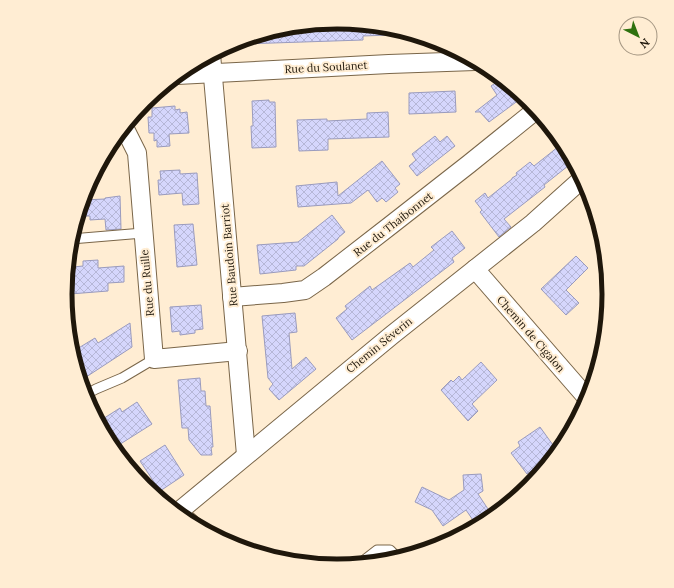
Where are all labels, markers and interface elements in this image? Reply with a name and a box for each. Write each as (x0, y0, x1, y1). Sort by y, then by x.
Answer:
north arrow (618, 16, 658, 56)
text: N (636, 35, 653, 52)
street label: Rue du Soulanet (284, 58, 369, 76)
street label: Rue du Thaibonnet (350, 188, 436, 259)
street label: Rue Baudoin Barriot (217, 202, 240, 307)
street label: Rue du Ruille (137, 249, 157, 317)
street label: Chemin de Cigalon (494, 293, 568, 375)
street label: Chemin Séverin (343, 314, 415, 376)

